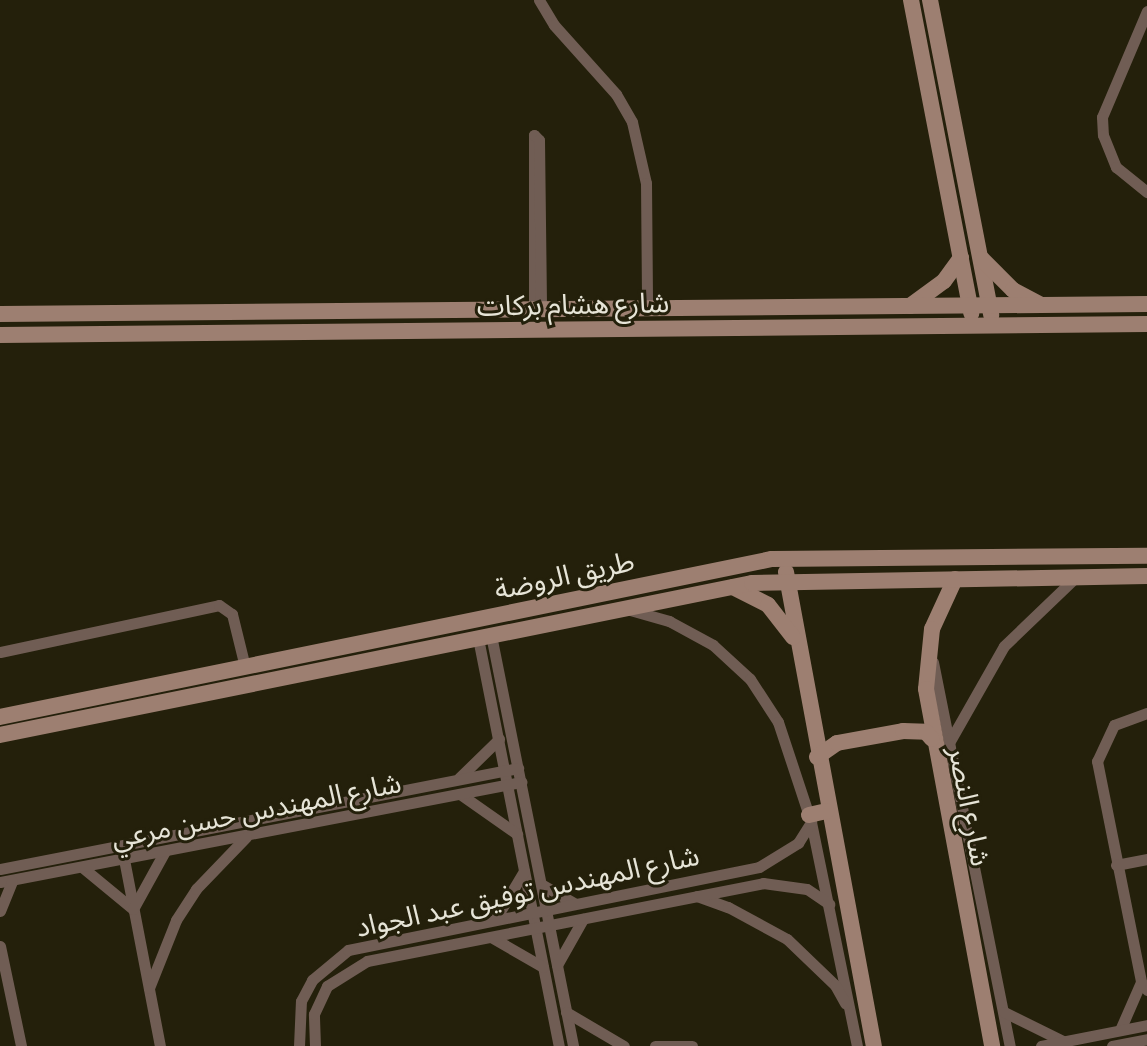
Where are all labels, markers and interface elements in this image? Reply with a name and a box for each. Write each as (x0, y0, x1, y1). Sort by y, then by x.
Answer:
street label: شارع هشام بركات (477, 285, 669, 321)
street label: طريق الروضة (491, 543, 637, 605)
street label: شارع النصر (943, 743, 999, 869)
street label: شارع المهندس حسن مرعي (108, 764, 404, 854)
street label: شارع المهندس توفيق عبد الجواد (352, 837, 702, 943)

